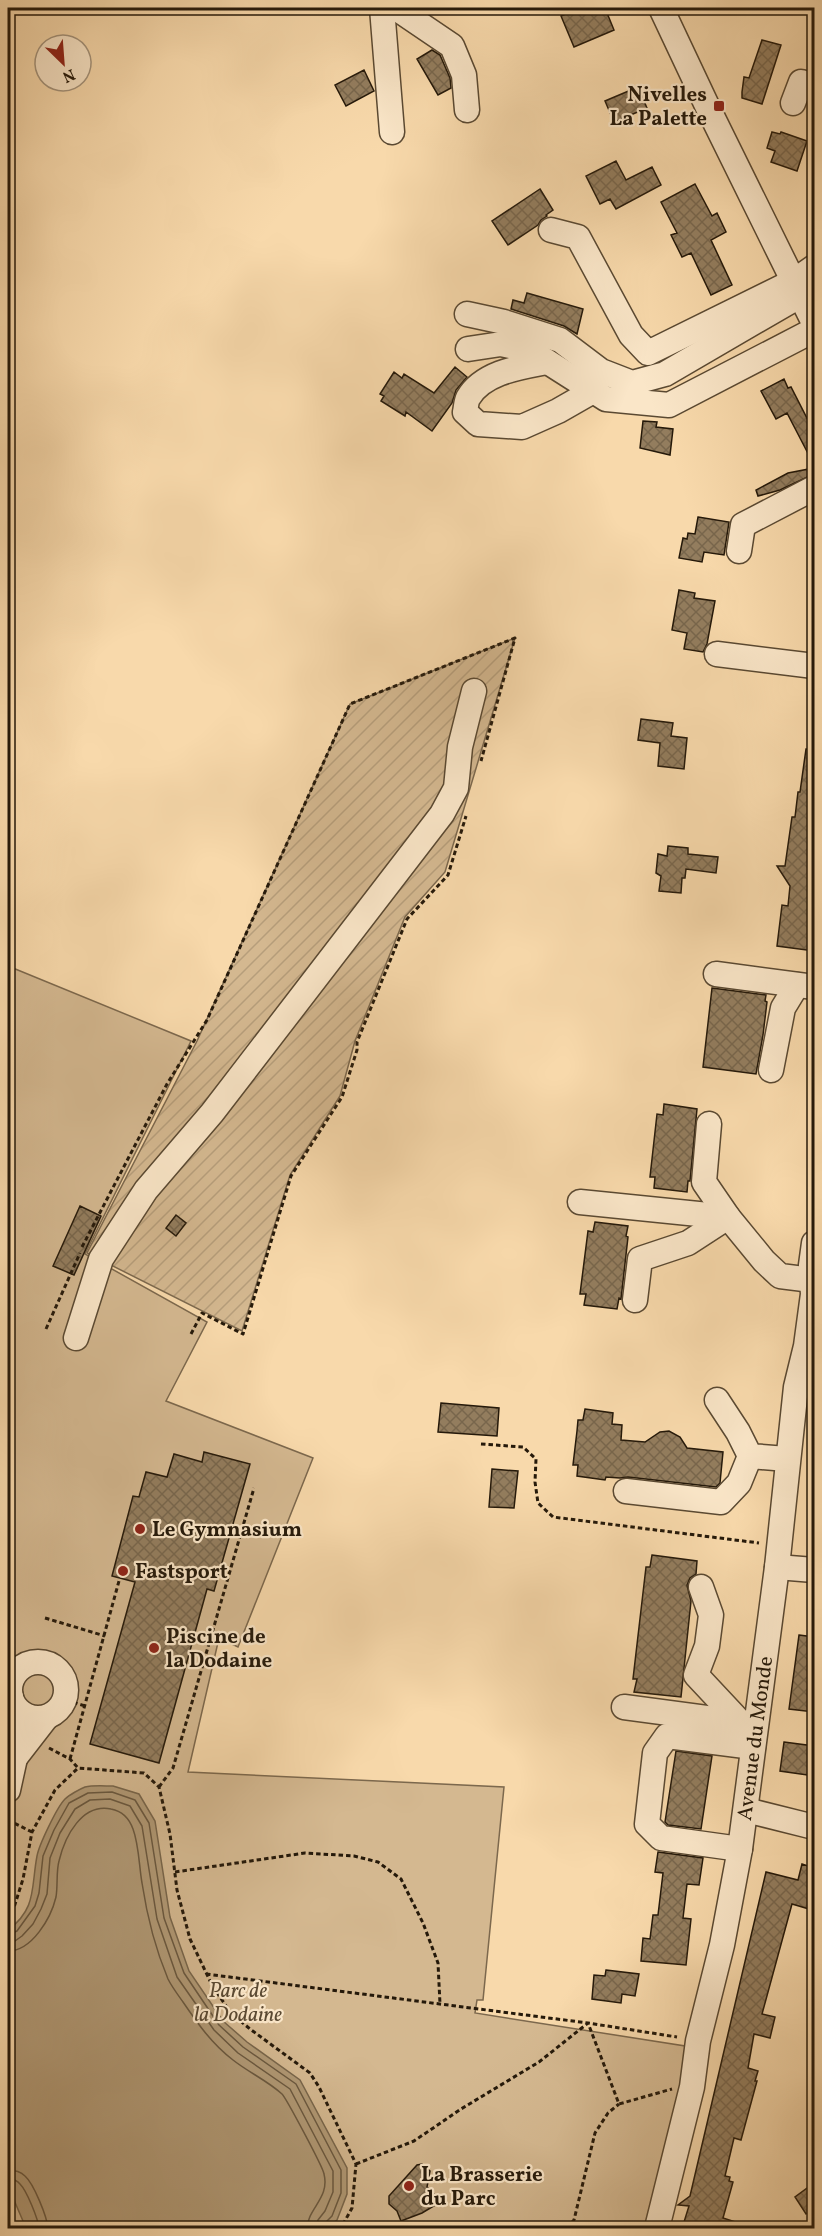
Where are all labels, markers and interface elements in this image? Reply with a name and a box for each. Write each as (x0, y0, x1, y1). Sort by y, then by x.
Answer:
north arrow (33, 33, 93, 93)
text: N (58, 62, 78, 87)
place label: Nivelles La Palette (610, 81, 707, 134)
marker: Nivelles La Palette (712, 99, 726, 113)
place label: Le Gymnasium (152, 1516, 302, 1545)
marker: Le Gymnasium (133, 1522, 147, 1536)
place label: Fastsport (135, 1558, 228, 1587)
marker: Fastsport (116, 1564, 130, 1578)
place label: Piscine de la Dodaine (166, 1623, 272, 1676)
marker: Piscine de la Dodaine (147, 1641, 161, 1655)
street label: Avenue du Monde (731, 1654, 781, 1822)
park label: Parc de la Dodaine (194, 1977, 282, 2030)
place label: La Brasserie du Parc (421, 2161, 543, 2214)
marker: La Brasserie du Parc (402, 2179, 416, 2193)

